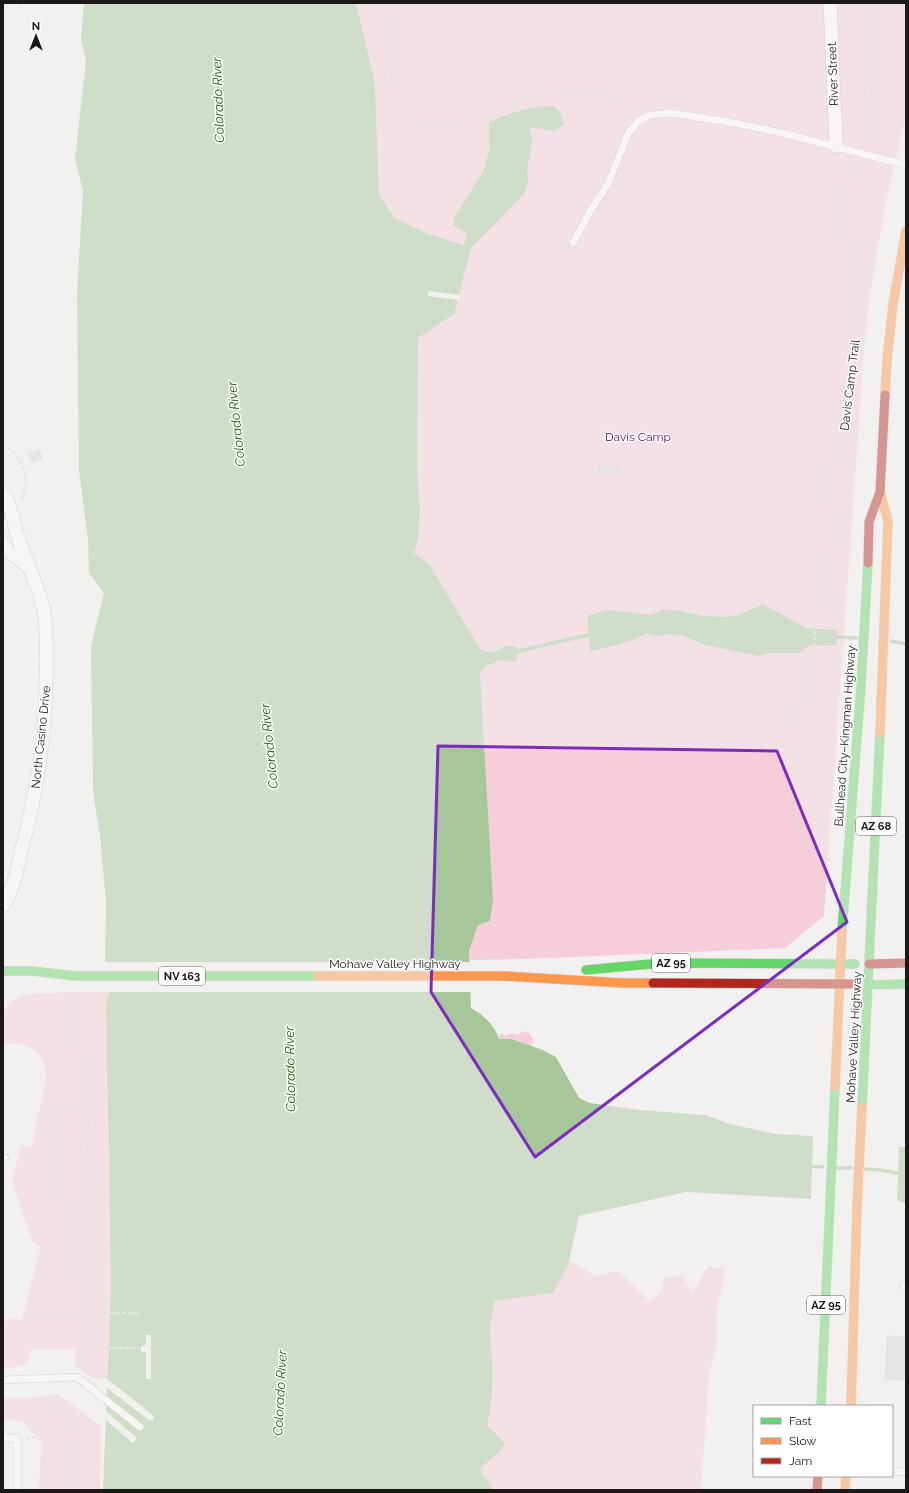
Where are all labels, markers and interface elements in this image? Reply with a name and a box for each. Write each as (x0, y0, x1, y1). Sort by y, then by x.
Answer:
north arrow (16, 16, 56, 56)
text: N (32, 20, 40, 33)
street label: River Street (825, 42, 841, 106)
water label: Colorado River (209, 56, 227, 143)
street label: Davis Camp Trail (837, 338, 863, 431)
water label: Colorado River (224, 380, 248, 467)
park label: Davis Camp (605, 430, 671, 444)
street label: Bullhead City–Kingman Highway (832, 645, 858, 827)
street label: North Casino Drive (29, 685, 53, 789)
water label: Colorado River (257, 702, 281, 789)
road number: AZ 68 (856, 817, 896, 835)
road number: AZ 95 (652, 954, 690, 972)
street label: Mohave Valley Highway (329, 957, 461, 971)
road number: NV 163 (159, 967, 205, 985)
street label: Mohave Valley Highway (844, 970, 864, 1103)
water label: Colorado River (282, 1025, 298, 1112)
road number: AZ 95 (807, 1296, 845, 1314)
water label: Colorado River (270, 1349, 290, 1436)
legend (753, 1405, 893, 1477)
text: Fast (789, 1414, 812, 1428)
text: Slow (789, 1434, 816, 1448)
text: Jam (789, 1454, 812, 1468)

